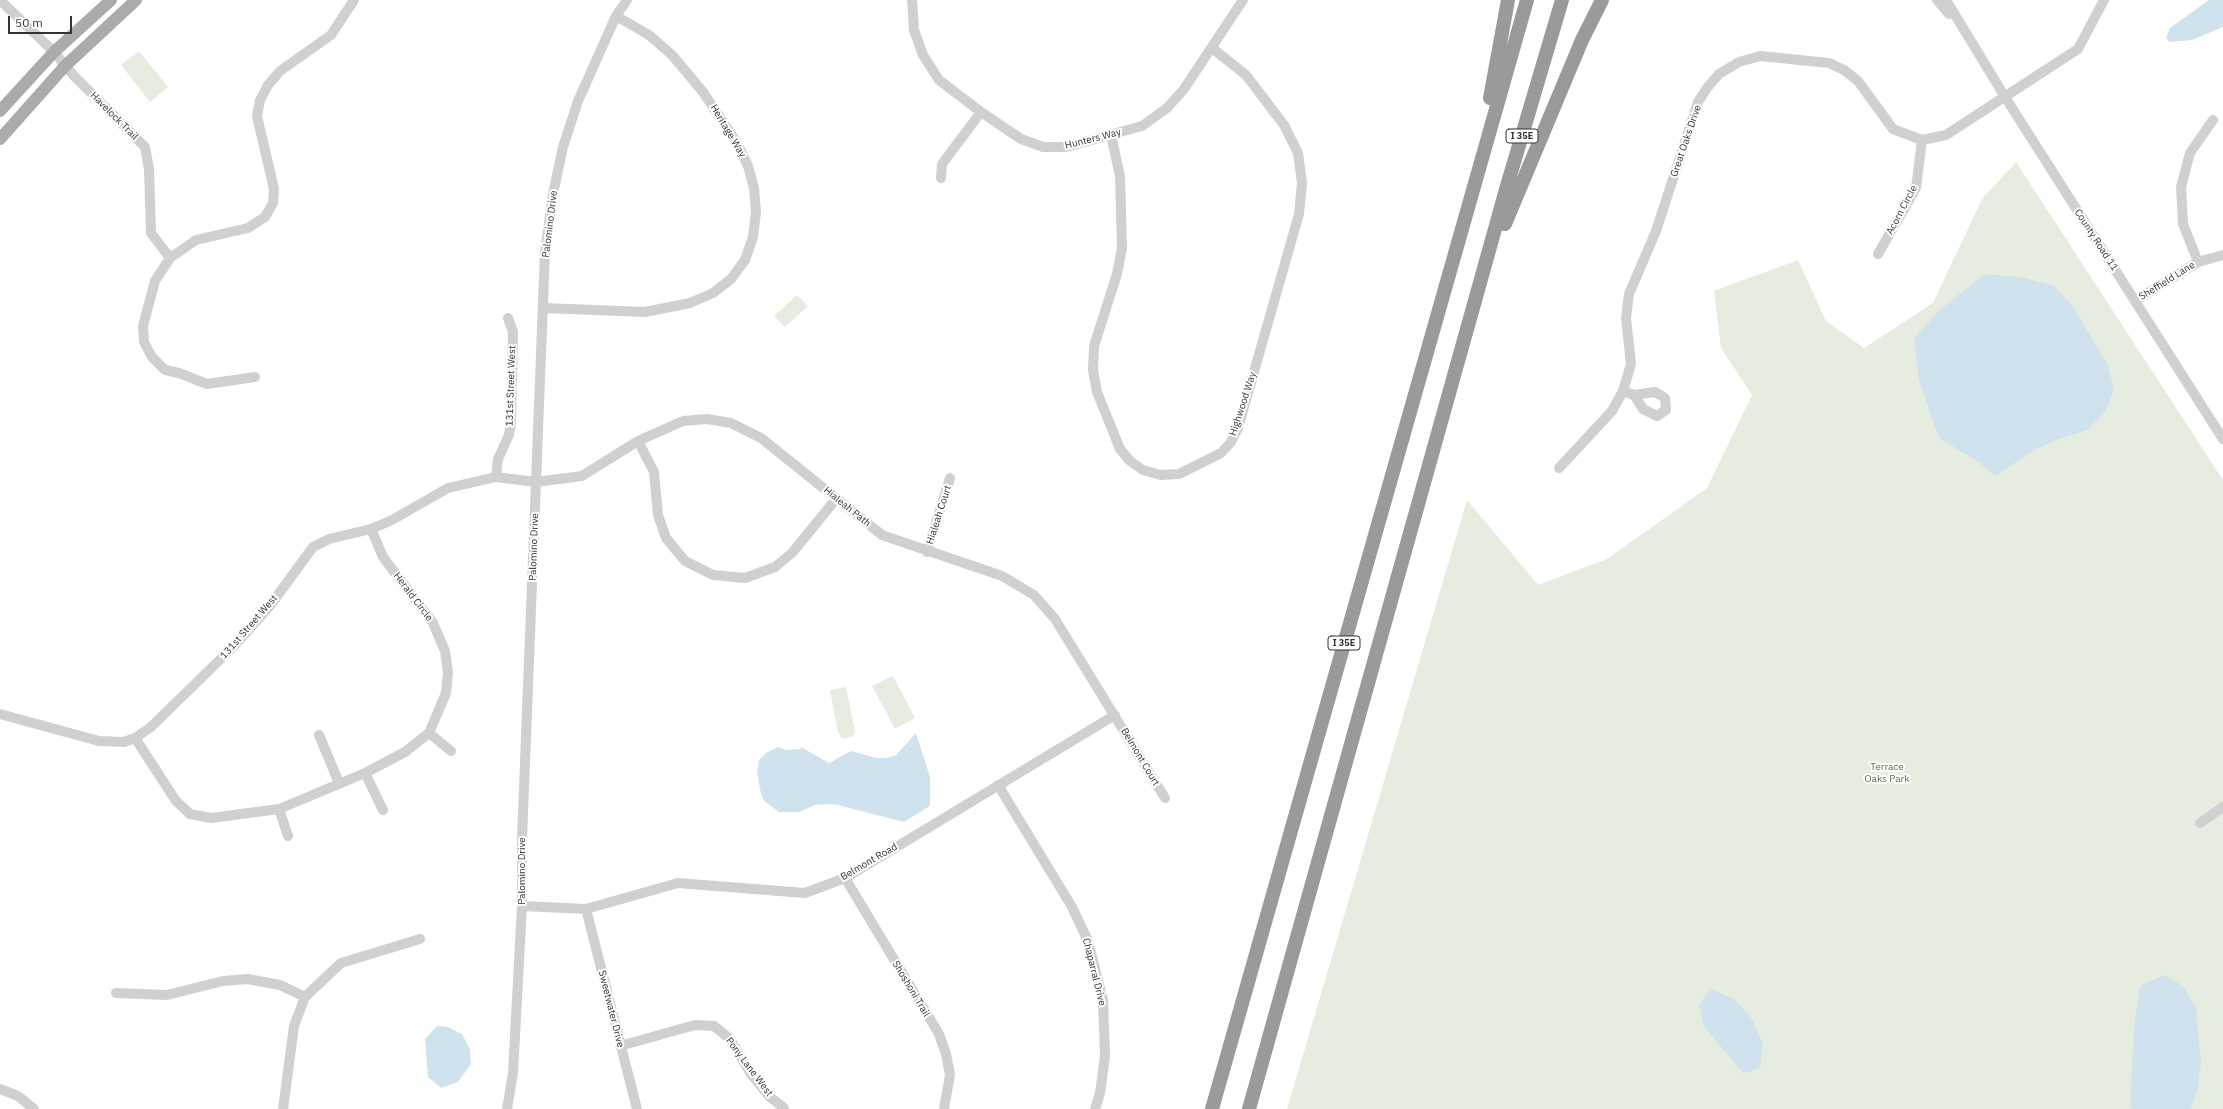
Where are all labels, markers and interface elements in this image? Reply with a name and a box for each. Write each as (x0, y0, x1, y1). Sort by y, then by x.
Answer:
scale bar (10, 8, 74, 34)
text: 50 m (15, 15, 43, 30)
street label: Havelock Trail (87, 89, 141, 143)
street label: Heritage Way (707, 102, 749, 160)
street label: Great Oaks Drive (1668, 103, 1704, 179)
street label: Hunters Way (1064, 126, 1122, 152)
road number: I 35E (1506, 129, 1538, 143)
street label: Acorn Circle (1884, 183, 1920, 237)
street label: Palomino Drive (540, 190, 560, 258)
street label: County Road 11 (2072, 207, 2120, 273)
street label: Sheffield Lane (2137, 259, 2197, 303)
street label: 131st Street West (504, 345, 518, 427)
street label: Highwood Way (1227, 370, 1259, 438)
street label: Hialeah Path (821, 484, 873, 530)
street label: Hialeah Court (924, 484, 954, 546)
street label: Palomino Drive (527, 513, 541, 581)
street label: Herald Circle (391, 570, 435, 624)
street label: 131st Street West (218, 592, 280, 662)
road number: I 35E (1328, 636, 1360, 650)
street label: Belmont Court (1118, 726, 1162, 788)
park label: Terrace Oaks Park (1864, 761, 1910, 784)
street label: Palomino Drive (516, 837, 528, 905)
street label: Belmont Road (838, 841, 900, 883)
street label: Chaparral Drive (1080, 937, 1108, 1007)
street label: Shoshoni Trail (890, 959, 932, 1019)
street label: Sweetwater Drive (596, 969, 626, 1049)
street label: Pony Lane West (723, 1035, 775, 1099)

